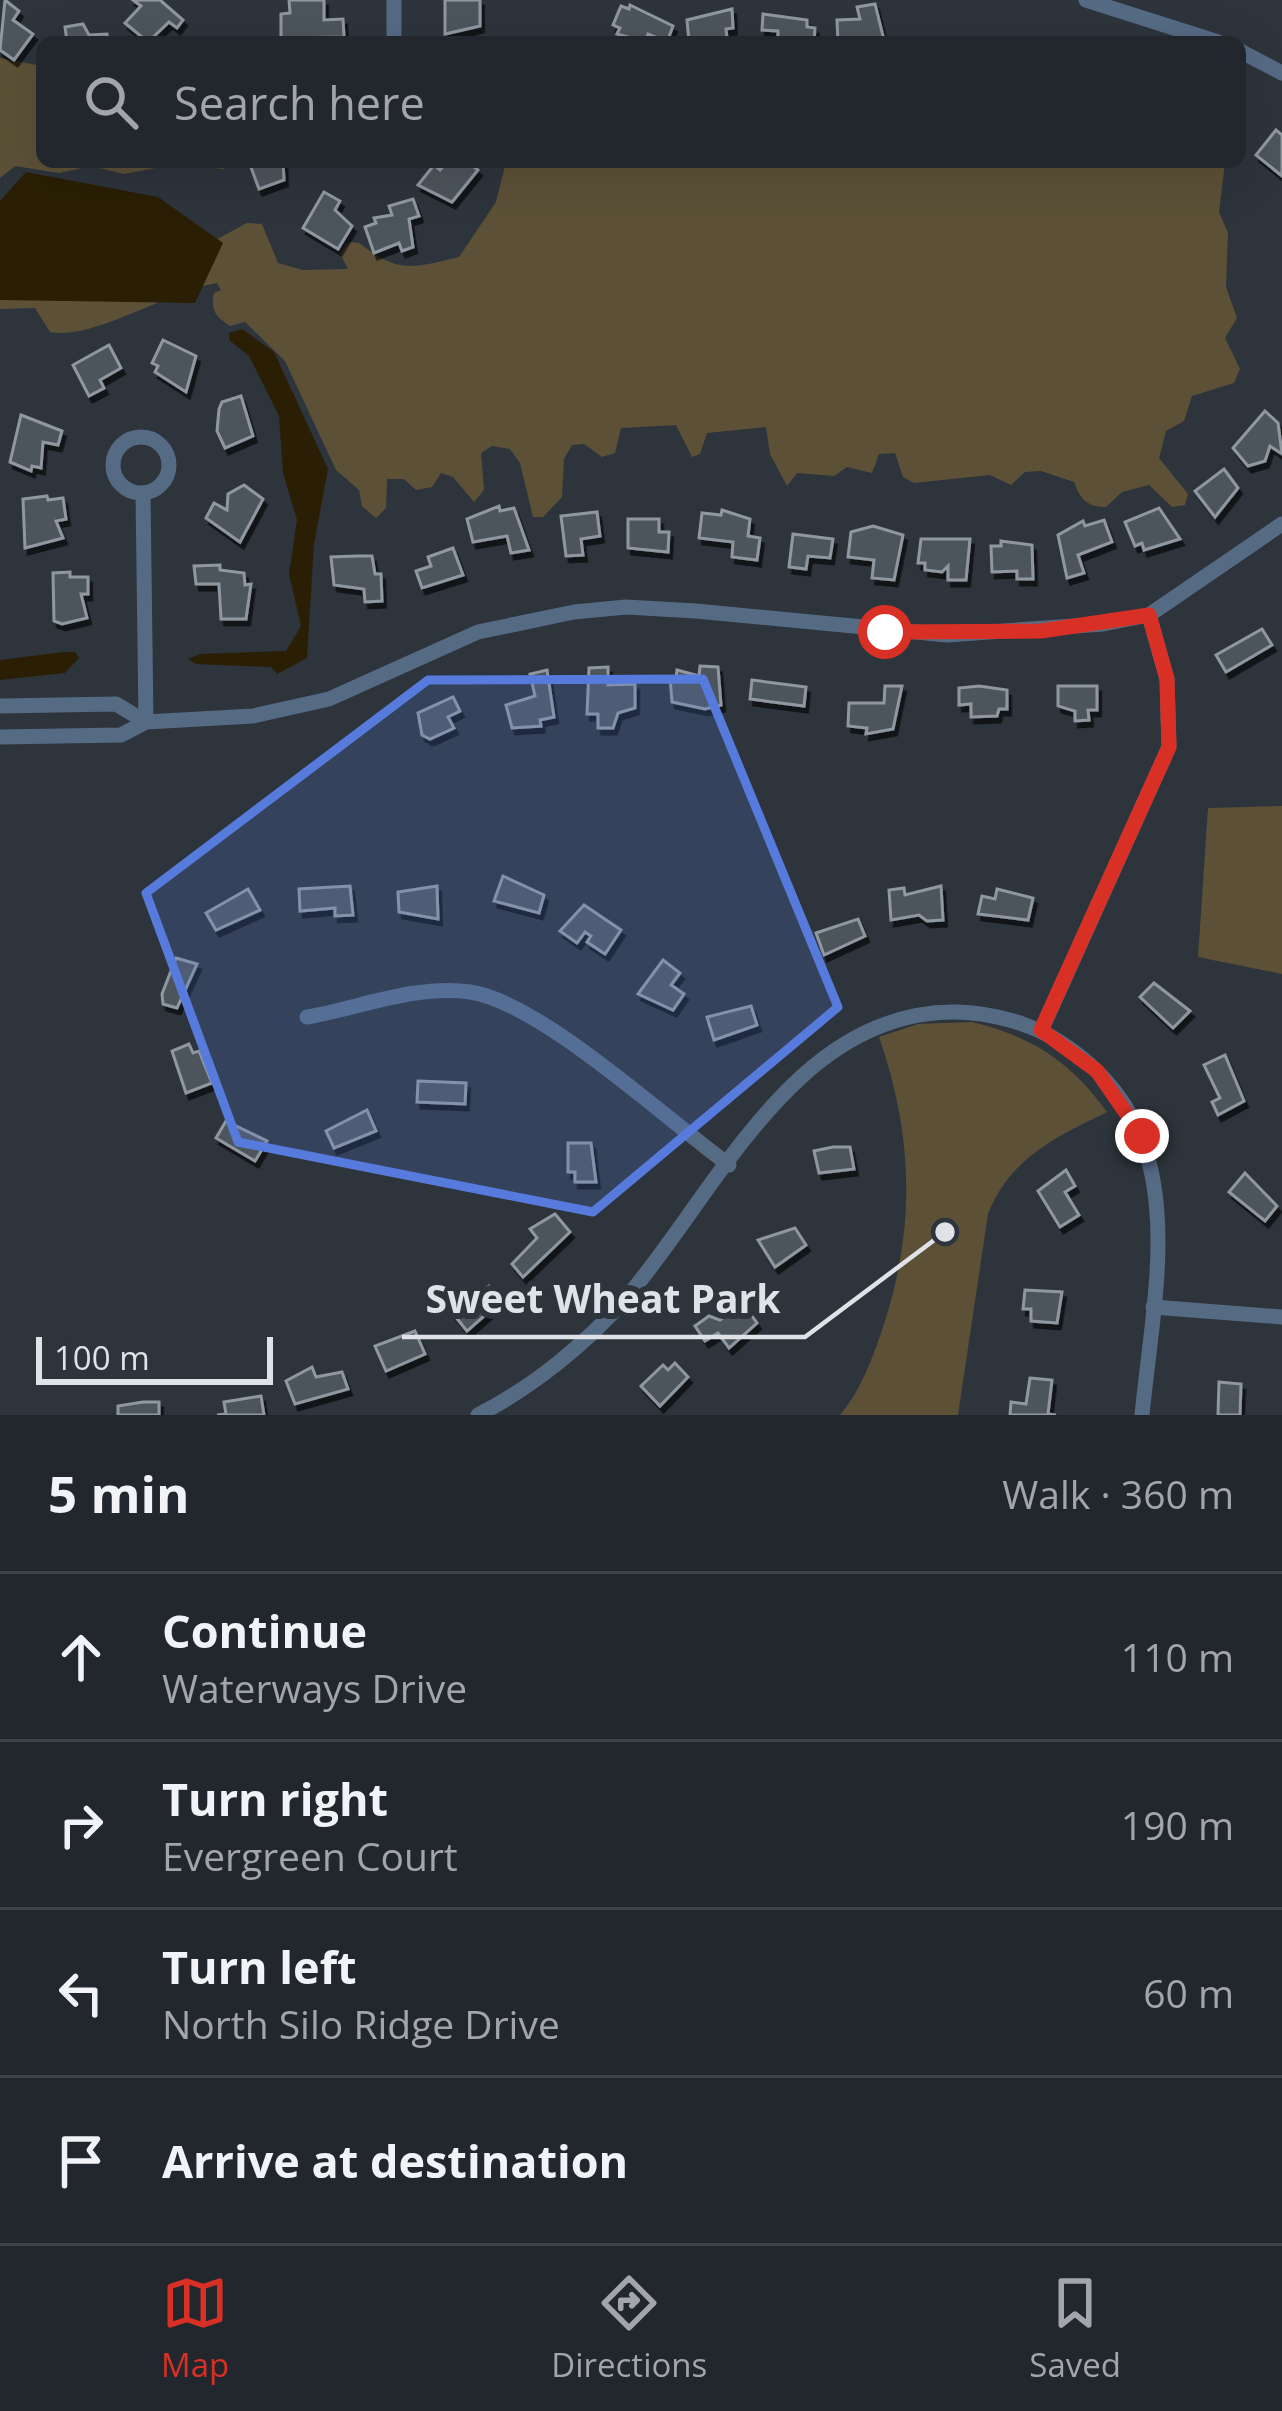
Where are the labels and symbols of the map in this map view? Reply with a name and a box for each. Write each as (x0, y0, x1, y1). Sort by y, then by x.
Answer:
route start (858, 605, 912, 659)
route end (1115, 1109, 1169, 1163)
callout: Sweet Wheat Park (402, 1262, 805, 1337)
text: Sweet Wheat Park (426, 1271, 781, 1324)
scale bar (36, 1331, 273, 1384)

